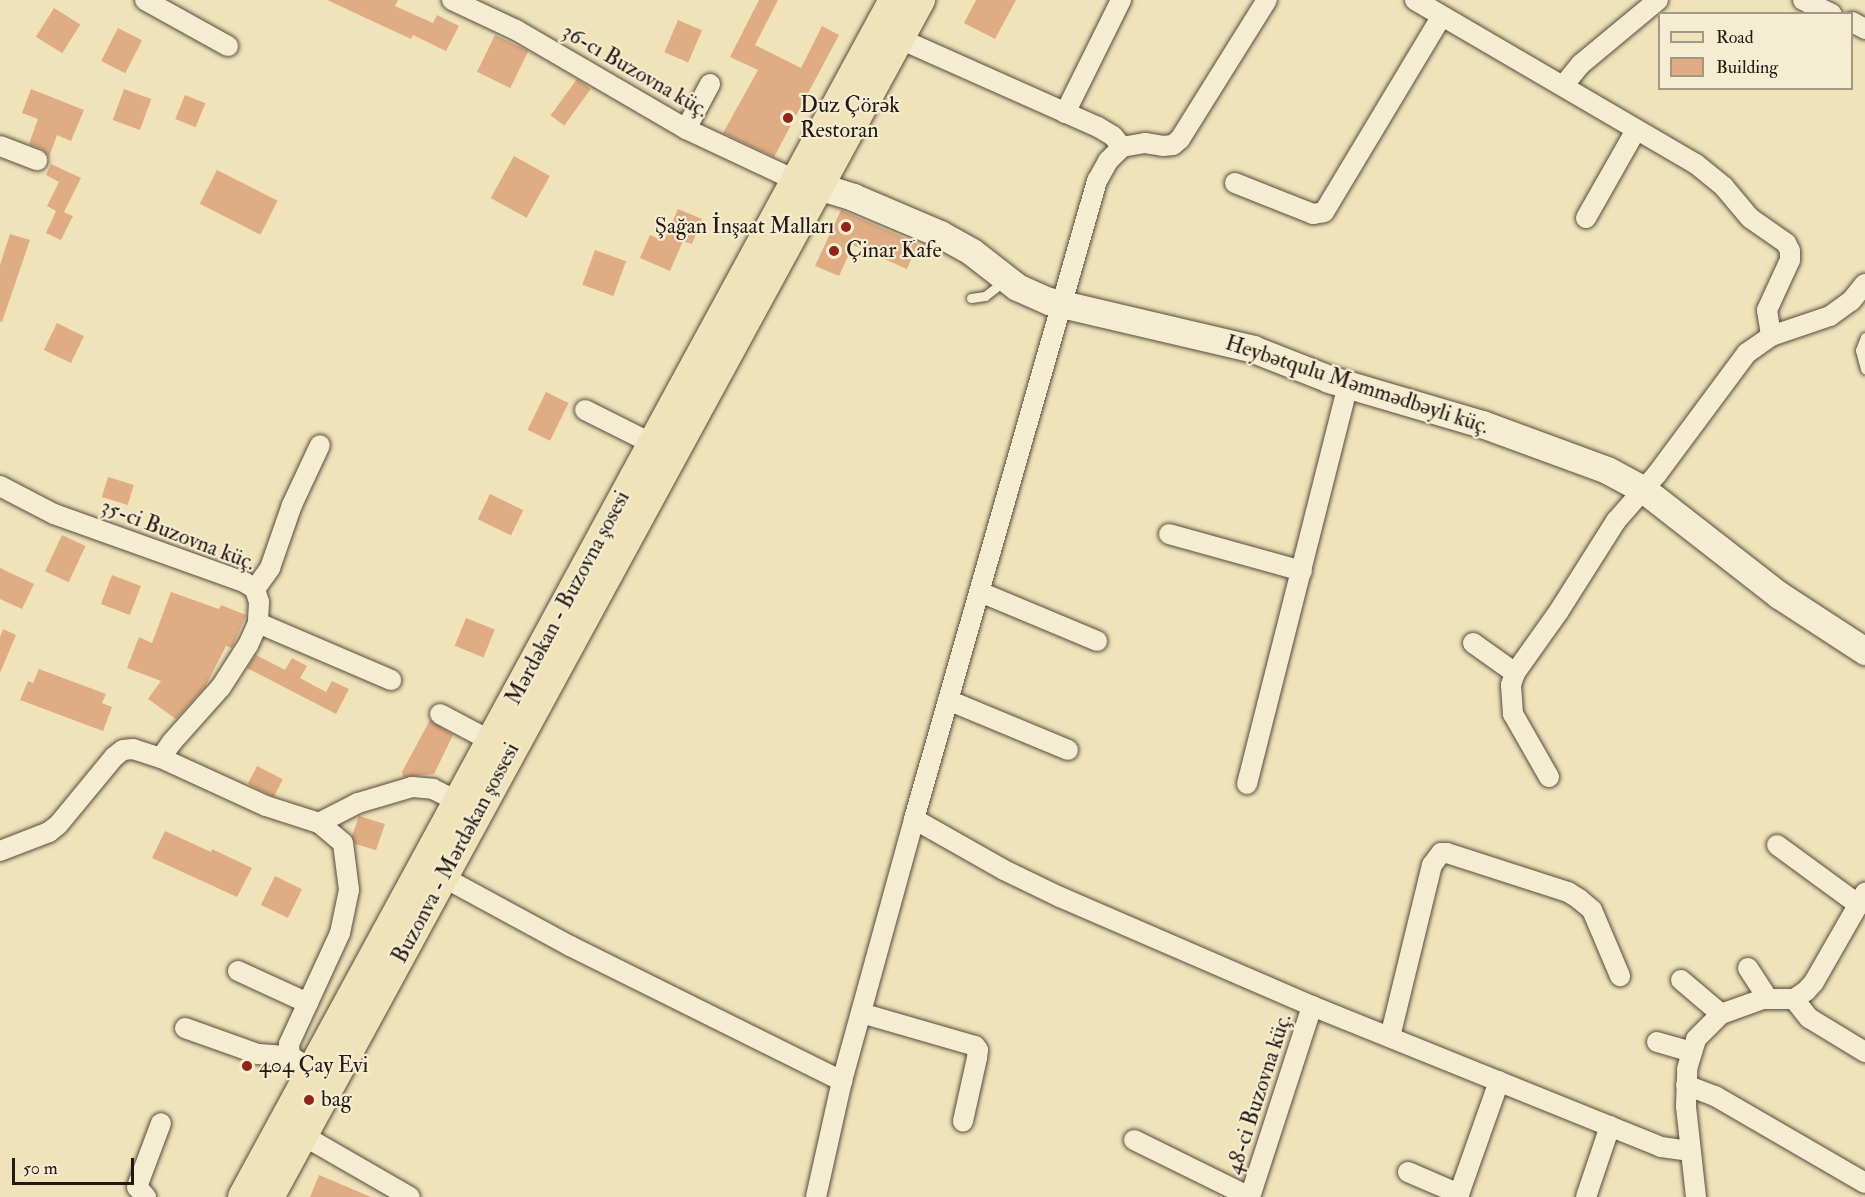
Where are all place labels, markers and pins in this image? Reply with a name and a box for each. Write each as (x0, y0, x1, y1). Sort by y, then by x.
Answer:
place label: Duz Çörək Restoran (800, 92, 900, 144)
marker: Duz Çörək Restoran (781, 111, 795, 125)
place label: Şağan İnşaat Malları (655, 214, 834, 240)
marker: Şağan İnşaat Malları (839, 220, 853, 234)
place label: Çinar Kafe (846, 238, 942, 264)
marker: Çinar Kafe (827, 244, 841, 258)
place label: 404 Çay Evi (259, 1053, 368, 1079)
marker: 404 Çay Evi (240, 1059, 254, 1073)
place label: bag (321, 1087, 352, 1113)
marker: bag (302, 1093, 316, 1107)

